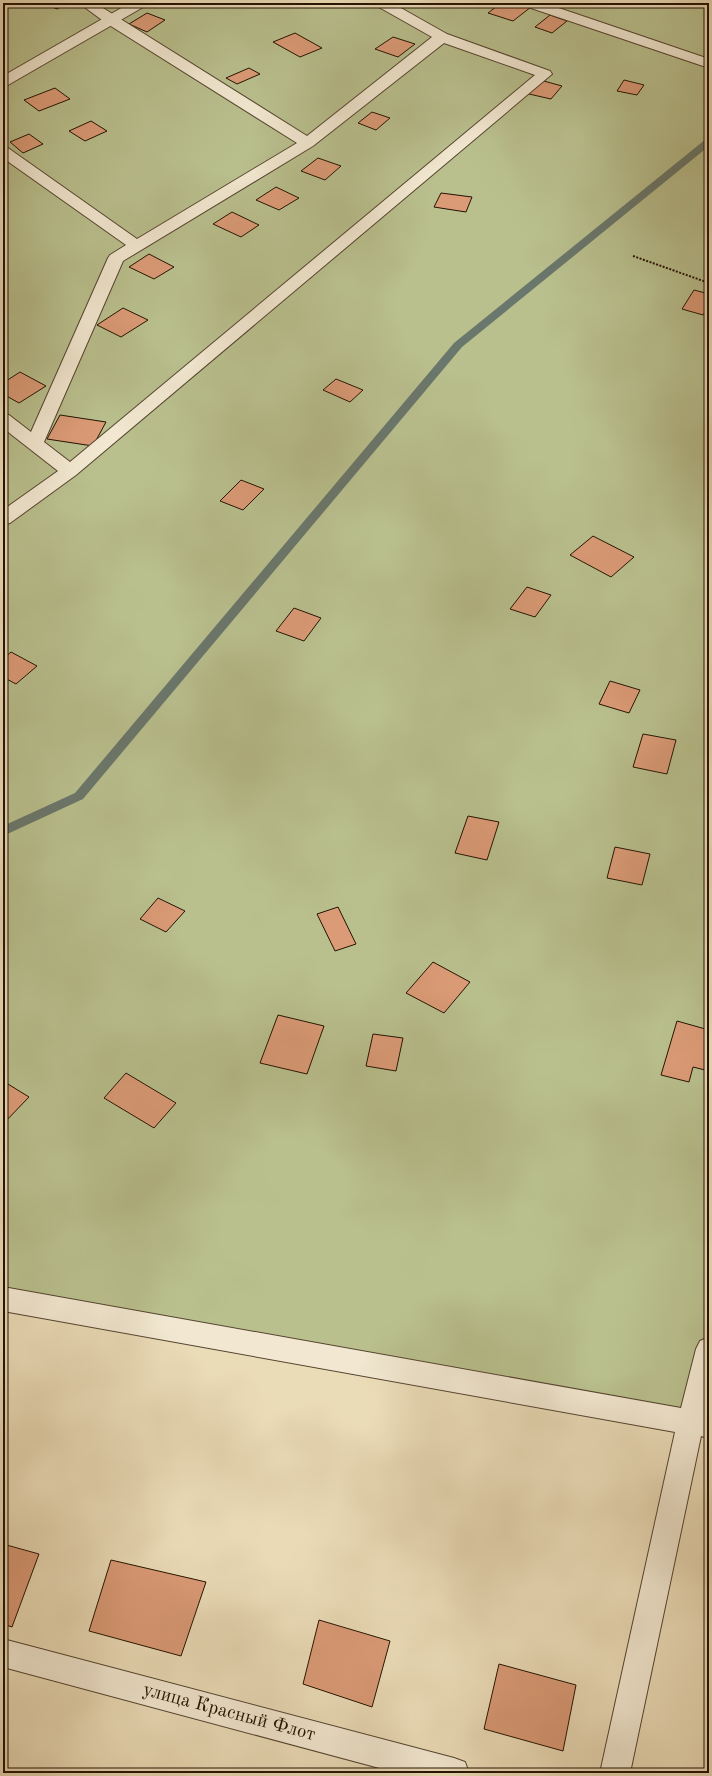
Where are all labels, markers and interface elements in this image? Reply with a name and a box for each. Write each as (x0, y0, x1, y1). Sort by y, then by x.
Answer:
street label: улица Красный Флот (141, 1681, 317, 1745)

